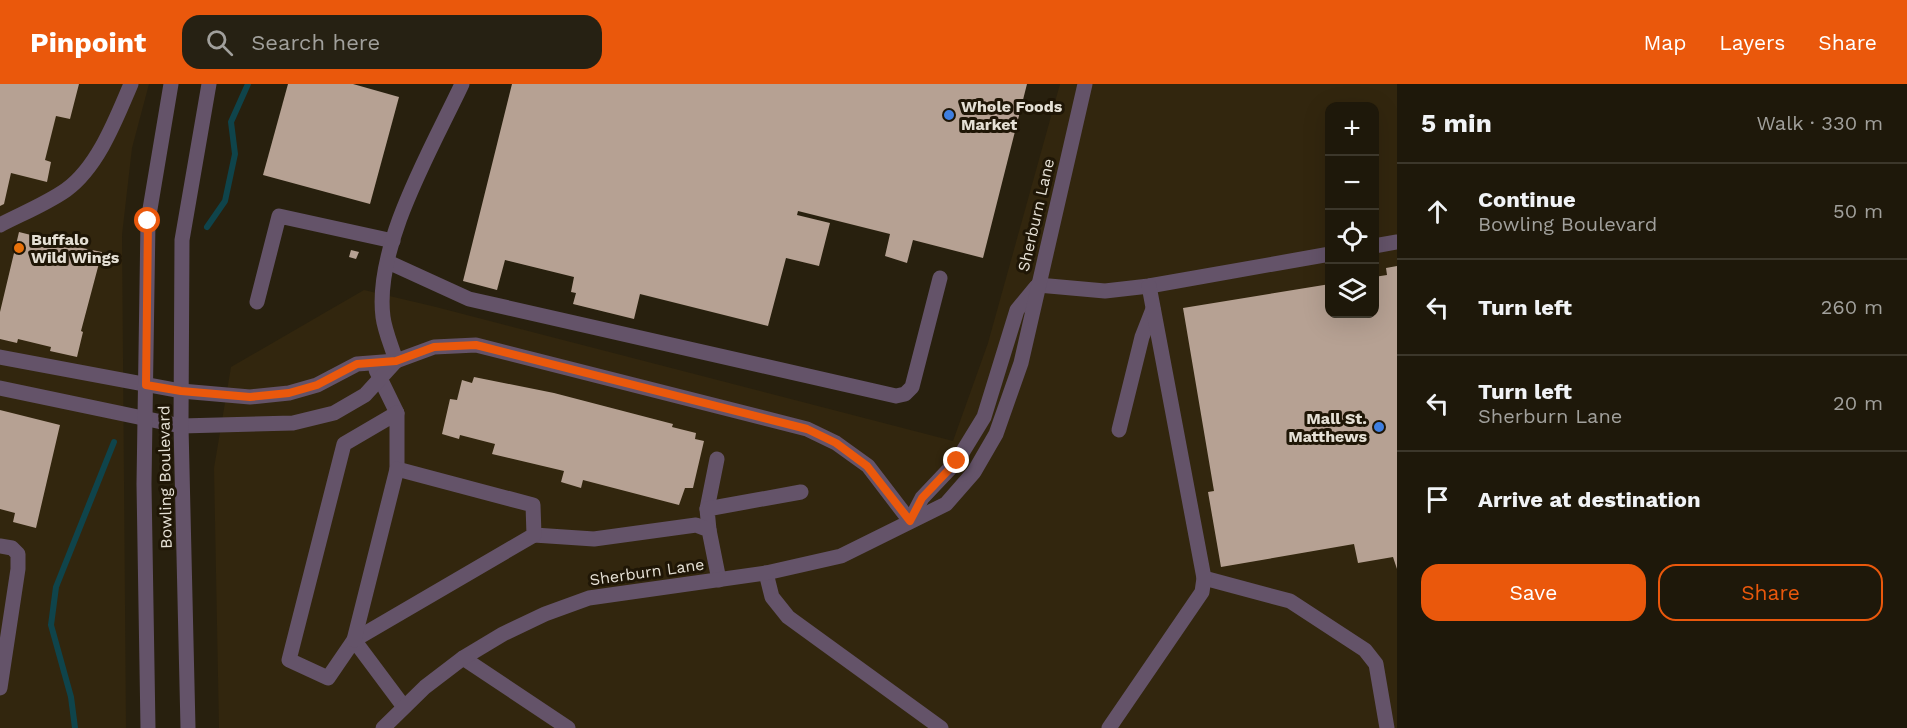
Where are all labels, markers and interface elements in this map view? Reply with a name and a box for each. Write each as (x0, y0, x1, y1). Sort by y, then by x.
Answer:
search box (182, 15, 602, 69)
text: Pinpoint (30, 26, 146, 59)
icon: search (203, 26, 236, 59)
text: Search here (251, 30, 380, 55)
text: Map (1643, 30, 1686, 55)
text: Layers (1719, 30, 1785, 55)
text: Share (1818, 30, 1877, 55)
place label: Whole Foods Market (961, 97, 1063, 134)
map controls (1325, 102, 1379, 318)
button: + (1325, 102, 1379, 156)
marker: Whole Foods Market (942, 108, 956, 122)
text: 5 min (1421, 108, 1492, 138)
text: Walk · 330 m (1756, 111, 1883, 135)
button: − (1325, 156, 1379, 210)
street label: Sherburn Lane (1014, 157, 1058, 273)
text: Continue (1478, 187, 1576, 212)
icon: ahead (1421, 195, 1454, 228)
text: 50 m (1833, 199, 1883, 223)
route start (134, 207, 160, 233)
button: locate (1325, 210, 1379, 264)
text: Bowling Boulevard (1478, 212, 1657, 236)
place label: Buffalo Wild Wings (31, 230, 120, 267)
marker: Buffalo Wild Wings (12, 241, 26, 255)
button: layers (1325, 264, 1379, 318)
icon: left (1421, 291, 1454, 324)
text: Turn left (1478, 295, 1572, 320)
text: 260 m (1821, 295, 1883, 319)
text: Turn left (1478, 379, 1572, 404)
icon: left (1421, 387, 1454, 420)
text: 20 m (1833, 391, 1883, 415)
text: Sherburn Lane (1478, 404, 1622, 428)
street label: Bowling Boulevard (154, 405, 176, 549)
place label: Mall St. Matthews (1288, 409, 1367, 446)
marker: Mall St. Matthews (1372, 420, 1386, 434)
route end (943, 447, 969, 473)
icon: arrive (1421, 483, 1454, 516)
text: Arrive at destination (1478, 487, 1701, 512)
street label: Sherburn Lane (588, 555, 706, 589)
button: Save (1421, 564, 1646, 621)
button: Share (1658, 564, 1883, 621)

